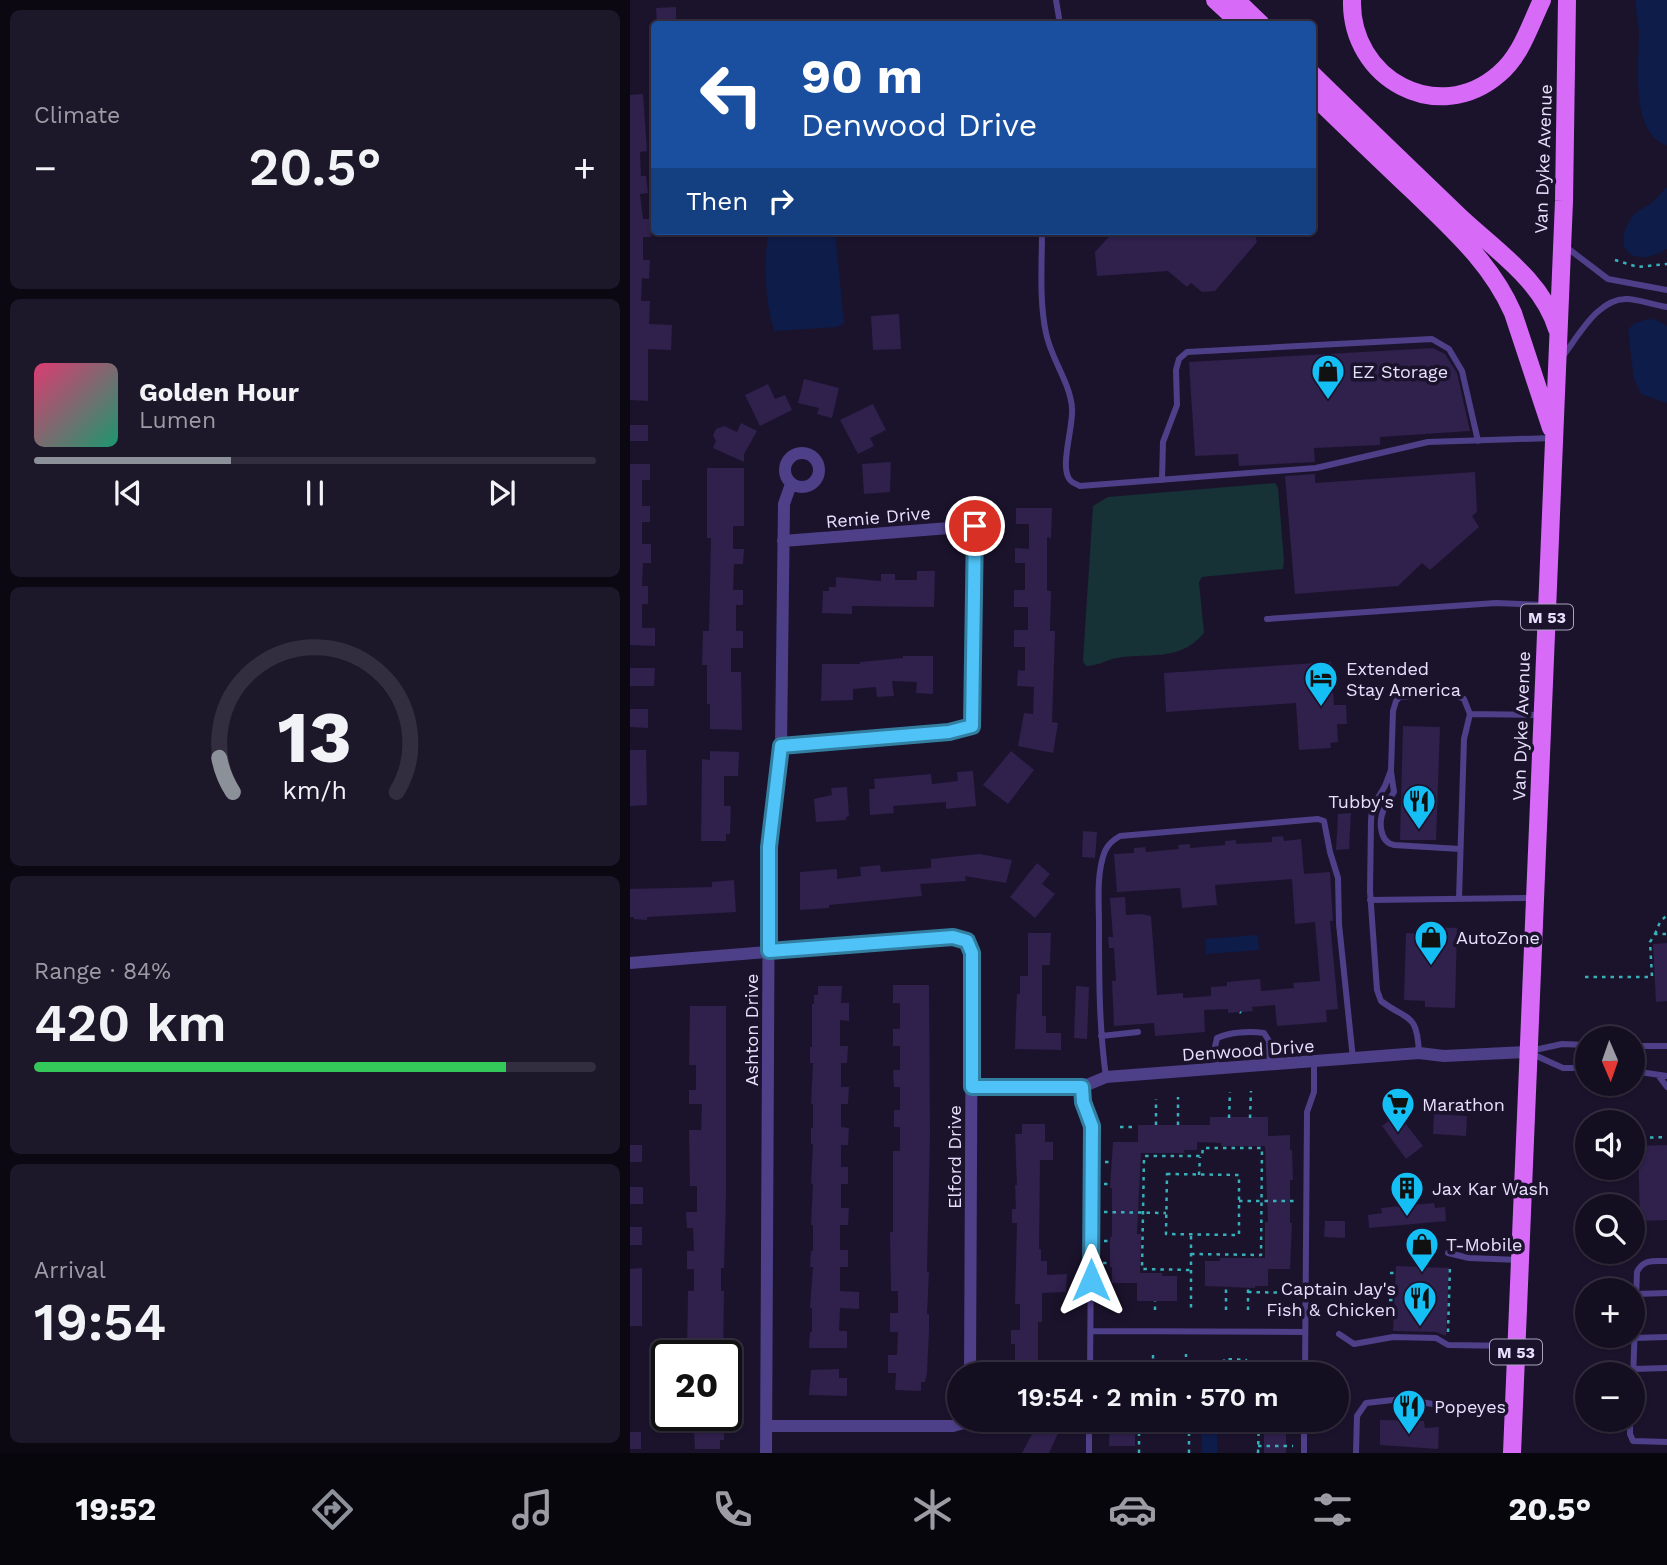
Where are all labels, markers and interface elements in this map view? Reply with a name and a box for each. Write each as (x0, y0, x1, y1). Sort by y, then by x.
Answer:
text: 90 m (801, 47, 923, 105)
icon: left (686, 49, 777, 140)
street label: Van Dyke Avenue (1530, 84, 1556, 234)
text: Climate (34, 102, 120, 129)
text: Denwood Drive (801, 106, 1037, 144)
text: 20.5° (249, 137, 381, 198)
text: − (34, 146, 57, 190)
text: + (573, 146, 596, 190)
icon: right (762, 182, 800, 220)
text: Then (686, 186, 748, 216)
shop icon: EZ Storage (1309, 352, 1347, 401)
place label: EZ Storage (1352, 361, 1448, 382)
text: Golden Hour (139, 377, 299, 407)
text: Lumen (139, 407, 216, 434)
icon: previous (109, 474, 147, 512)
icon: pause (296, 474, 334, 512)
icon: next (483, 474, 521, 512)
pin (945, 496, 1005, 556)
street label: Remie Drive (825, 502, 931, 532)
icon: arrive (956, 507, 994, 545)
road number: M 53 (1521, 604, 1573, 630)
street label: Van Dyke Avenue (1508, 651, 1534, 801)
place label: Extended Stay America (1346, 658, 1461, 700)
hotel icon: Extended Stay America (1302, 659, 1340, 708)
text: 13 (278, 695, 352, 781)
text: km/h (283, 776, 347, 805)
restaurant icon: Tubby's (1400, 782, 1438, 831)
place label: Tubby's (1328, 791, 1394, 812)
shop icon: AutoZone (1412, 918, 1450, 967)
place label: AutoZone (1456, 927, 1540, 948)
text: Range · 84% (34, 958, 171, 985)
street label: Ashton Drive (741, 974, 762, 1086)
text: 420 km (34, 993, 227, 1054)
north arrow (1575, 1026, 1645, 1096)
map controls (1575, 1026, 1645, 1432)
street label: Denwood Drive (1181, 1035, 1315, 1065)
supermarket icon: Marathon (1379, 1085, 1417, 1134)
place label: Marathon (1422, 1094, 1505, 1115)
street label: Elford Drive (944, 1105, 965, 1209)
button: sound (1575, 1110, 1645, 1180)
building icon: Jax Kar Wash (1388, 1169, 1426, 1218)
place label: Jax Kar Wash (1432, 1178, 1549, 1199)
button: search (1575, 1194, 1645, 1264)
shop icon: T-Mobile (1403, 1225, 1441, 1274)
place label: T-Mobile (1446, 1234, 1522, 1255)
position arrow (1054, 1243, 1128, 1317)
text: Arrival (34, 1257, 106, 1284)
place label: Captain Jay's Fish & Chicken (1266, 1278, 1396, 1320)
button: + (1575, 1278, 1645, 1348)
restaurant icon: Captain Jay's Fish & Chicken (1401, 1279, 1439, 1328)
text: 19:54 (34, 1292, 167, 1353)
speed limit sign: 20 (651, 1340, 742, 1431)
road number: M 53 (1490, 1340, 1542, 1364)
button: − (1575, 1362, 1645, 1432)
text: 19:54 · 2 min · 570 m (1017, 1382, 1279, 1412)
restaurant icon: Popeyes (1390, 1387, 1428, 1436)
place label: Popeyes (1434, 1396, 1506, 1417)
icon: directions (308, 1485, 357, 1534)
icon: music (508, 1485, 557, 1534)
icon: phone (708, 1485, 757, 1534)
icon: climate (908, 1485, 957, 1534)
icon: car (1108, 1485, 1157, 1534)
icon: filters (1308, 1485, 1357, 1534)
text: 19:52 (76, 1490, 156, 1528)
text: 20.5° (1508, 1490, 1591, 1528)

